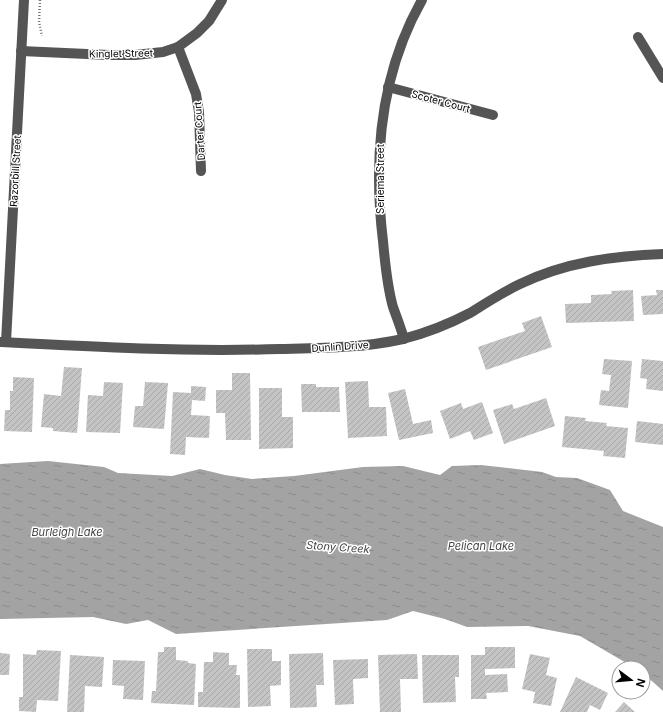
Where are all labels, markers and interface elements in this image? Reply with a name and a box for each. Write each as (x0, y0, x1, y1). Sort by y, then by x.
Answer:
street label: Kinglet Street (89, 46, 154, 60)
street label: Scoter Court (410, 87, 472, 115)
street label: Darter Court (191, 101, 207, 161)
street label: Razorbill Street (7, 134, 23, 207)
street label: Seriema Street (374, 143, 386, 214)
street label: Dunlin Drive (311, 338, 369, 354)
water label: Burleigh Lake (31, 525, 103, 539)
water label: Stony Creek (306, 538, 371, 556)
water label: Pelican Lake (448, 539, 514, 553)
north arrow (611, 660, 651, 700)
text: N (633, 677, 648, 689)

